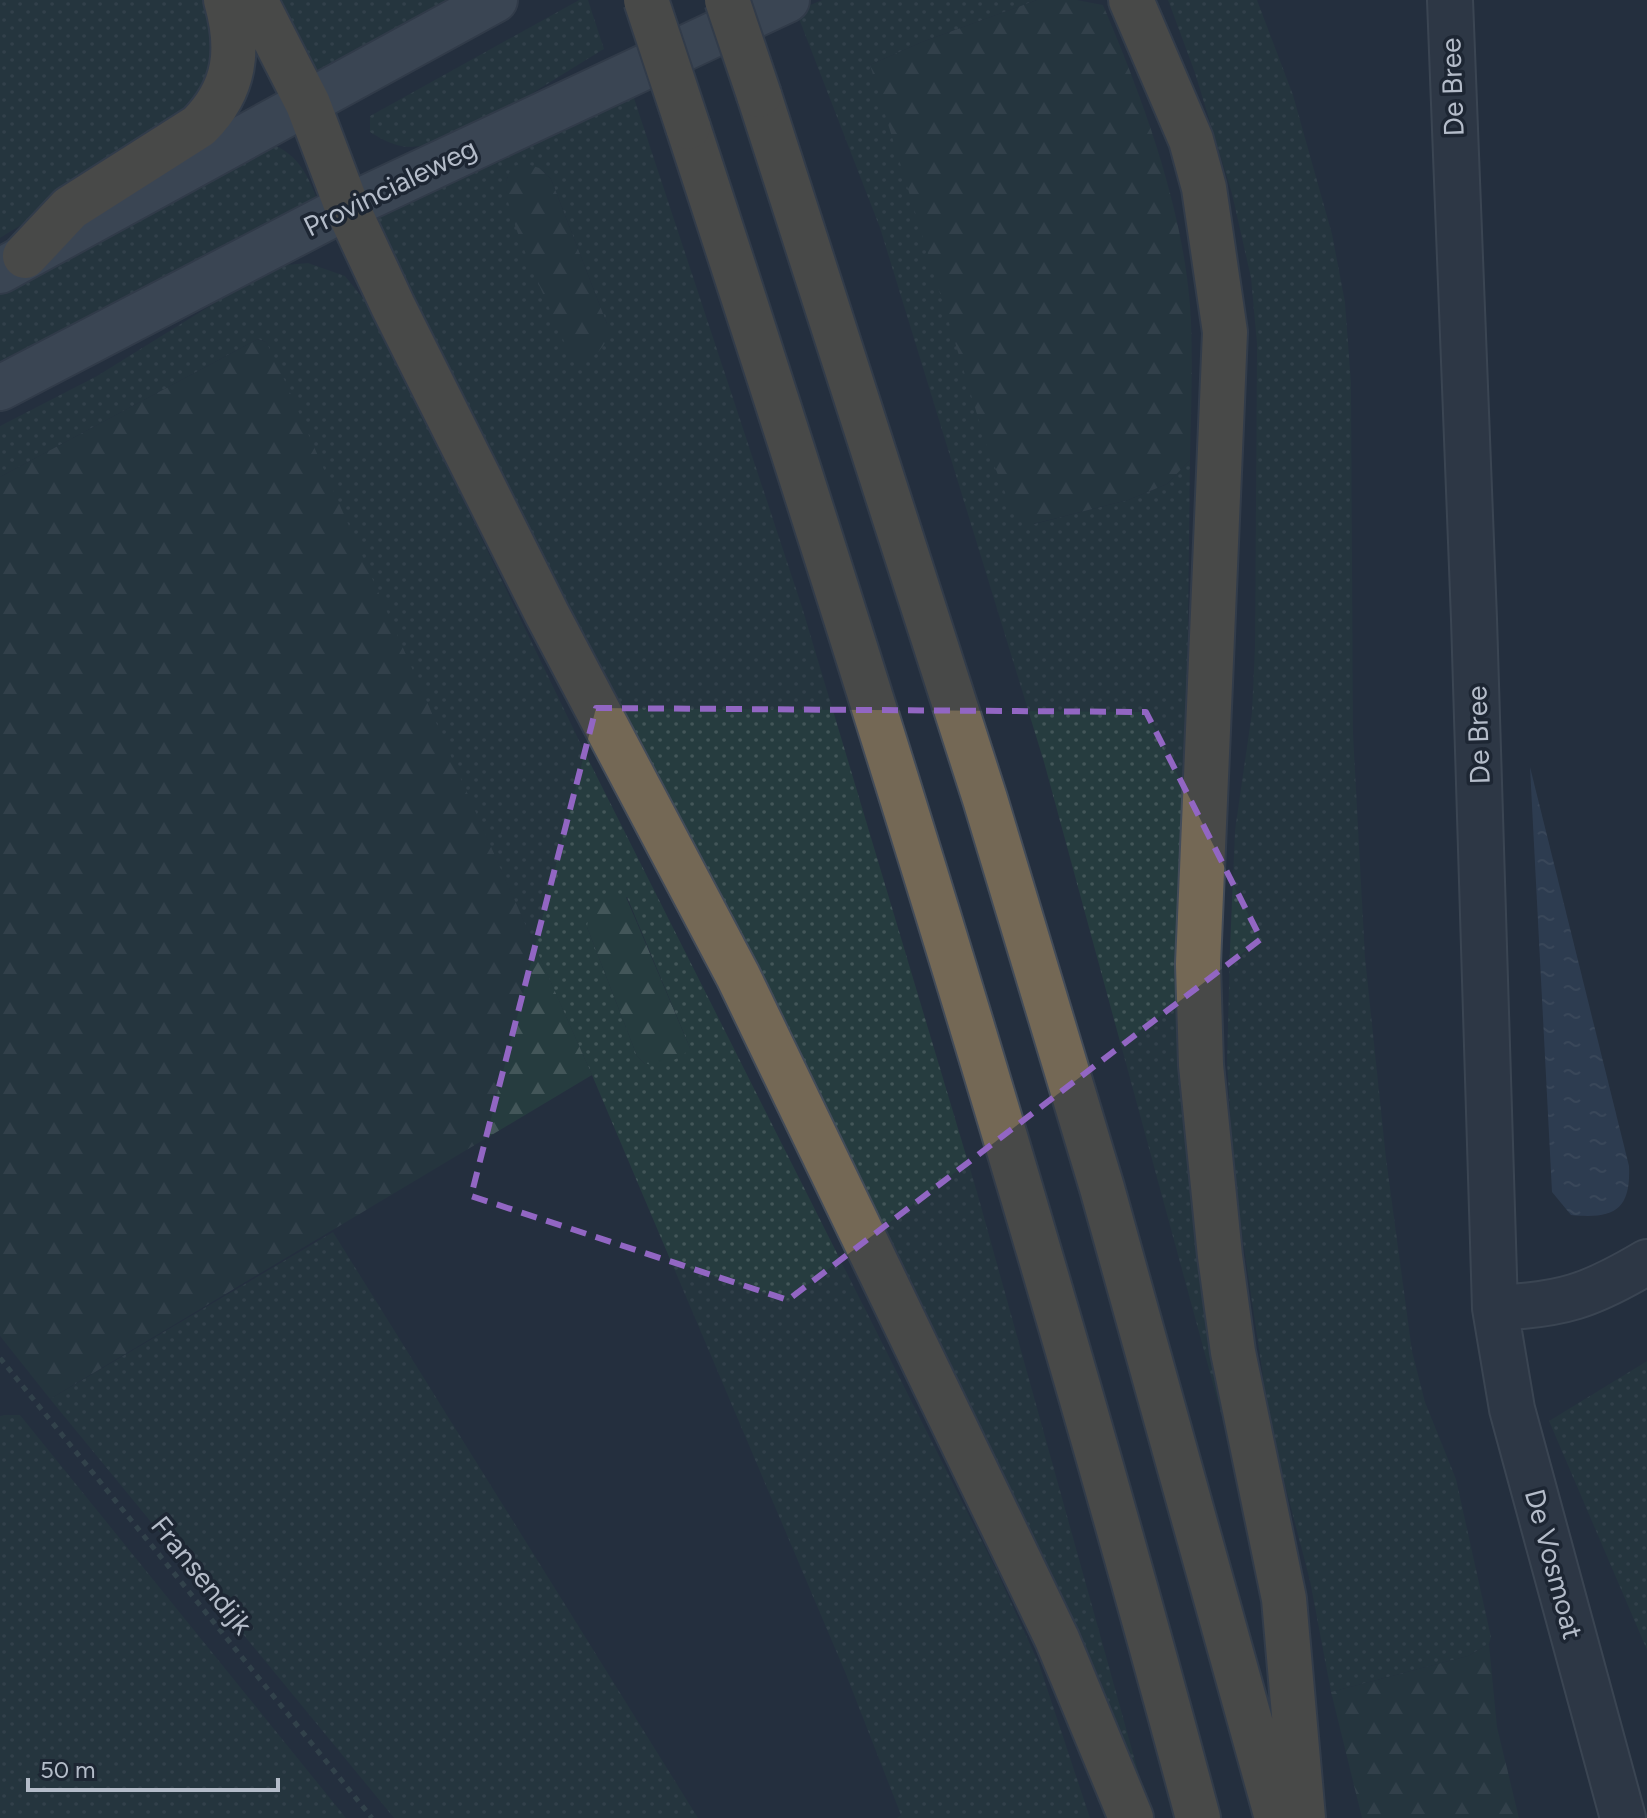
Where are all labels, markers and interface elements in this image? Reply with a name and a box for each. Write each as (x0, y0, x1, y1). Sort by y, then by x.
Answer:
street label: De Bree (1433, 37, 1471, 137)
street label: Provincialeweg (298, 130, 482, 244)
street label: De Bree (1459, 685, 1497, 785)
street label: De Vosmoat (1518, 1485, 1590, 1643)
street label: Fransendijk (144, 1509, 260, 1641)
scale bar (28, 1742, 278, 1792)
text: 50 m (40, 1755, 96, 1784)

